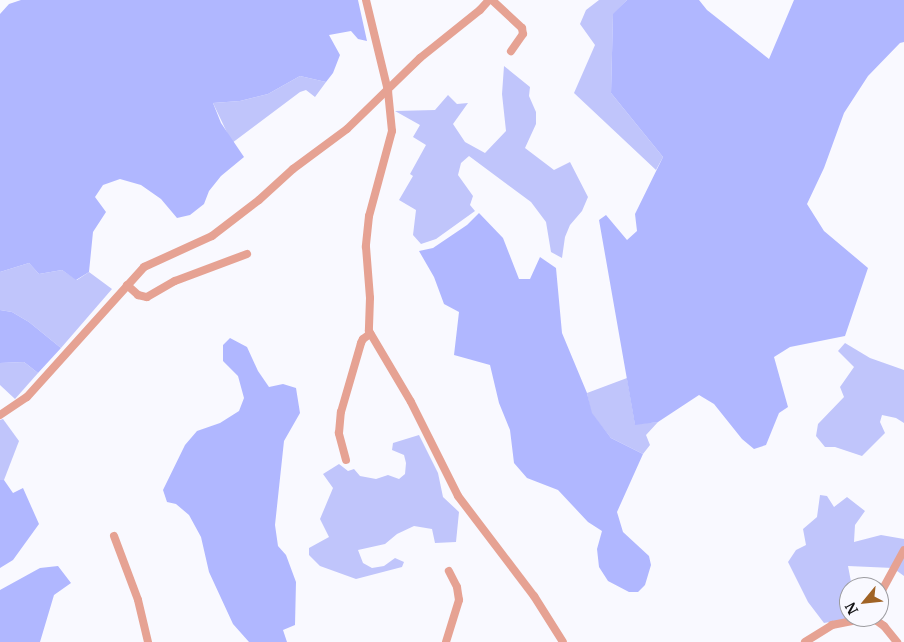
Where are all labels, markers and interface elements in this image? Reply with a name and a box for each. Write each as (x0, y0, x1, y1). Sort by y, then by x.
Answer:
north arrow (839, 577, 889, 627)
text: N (841, 599, 862, 618)

